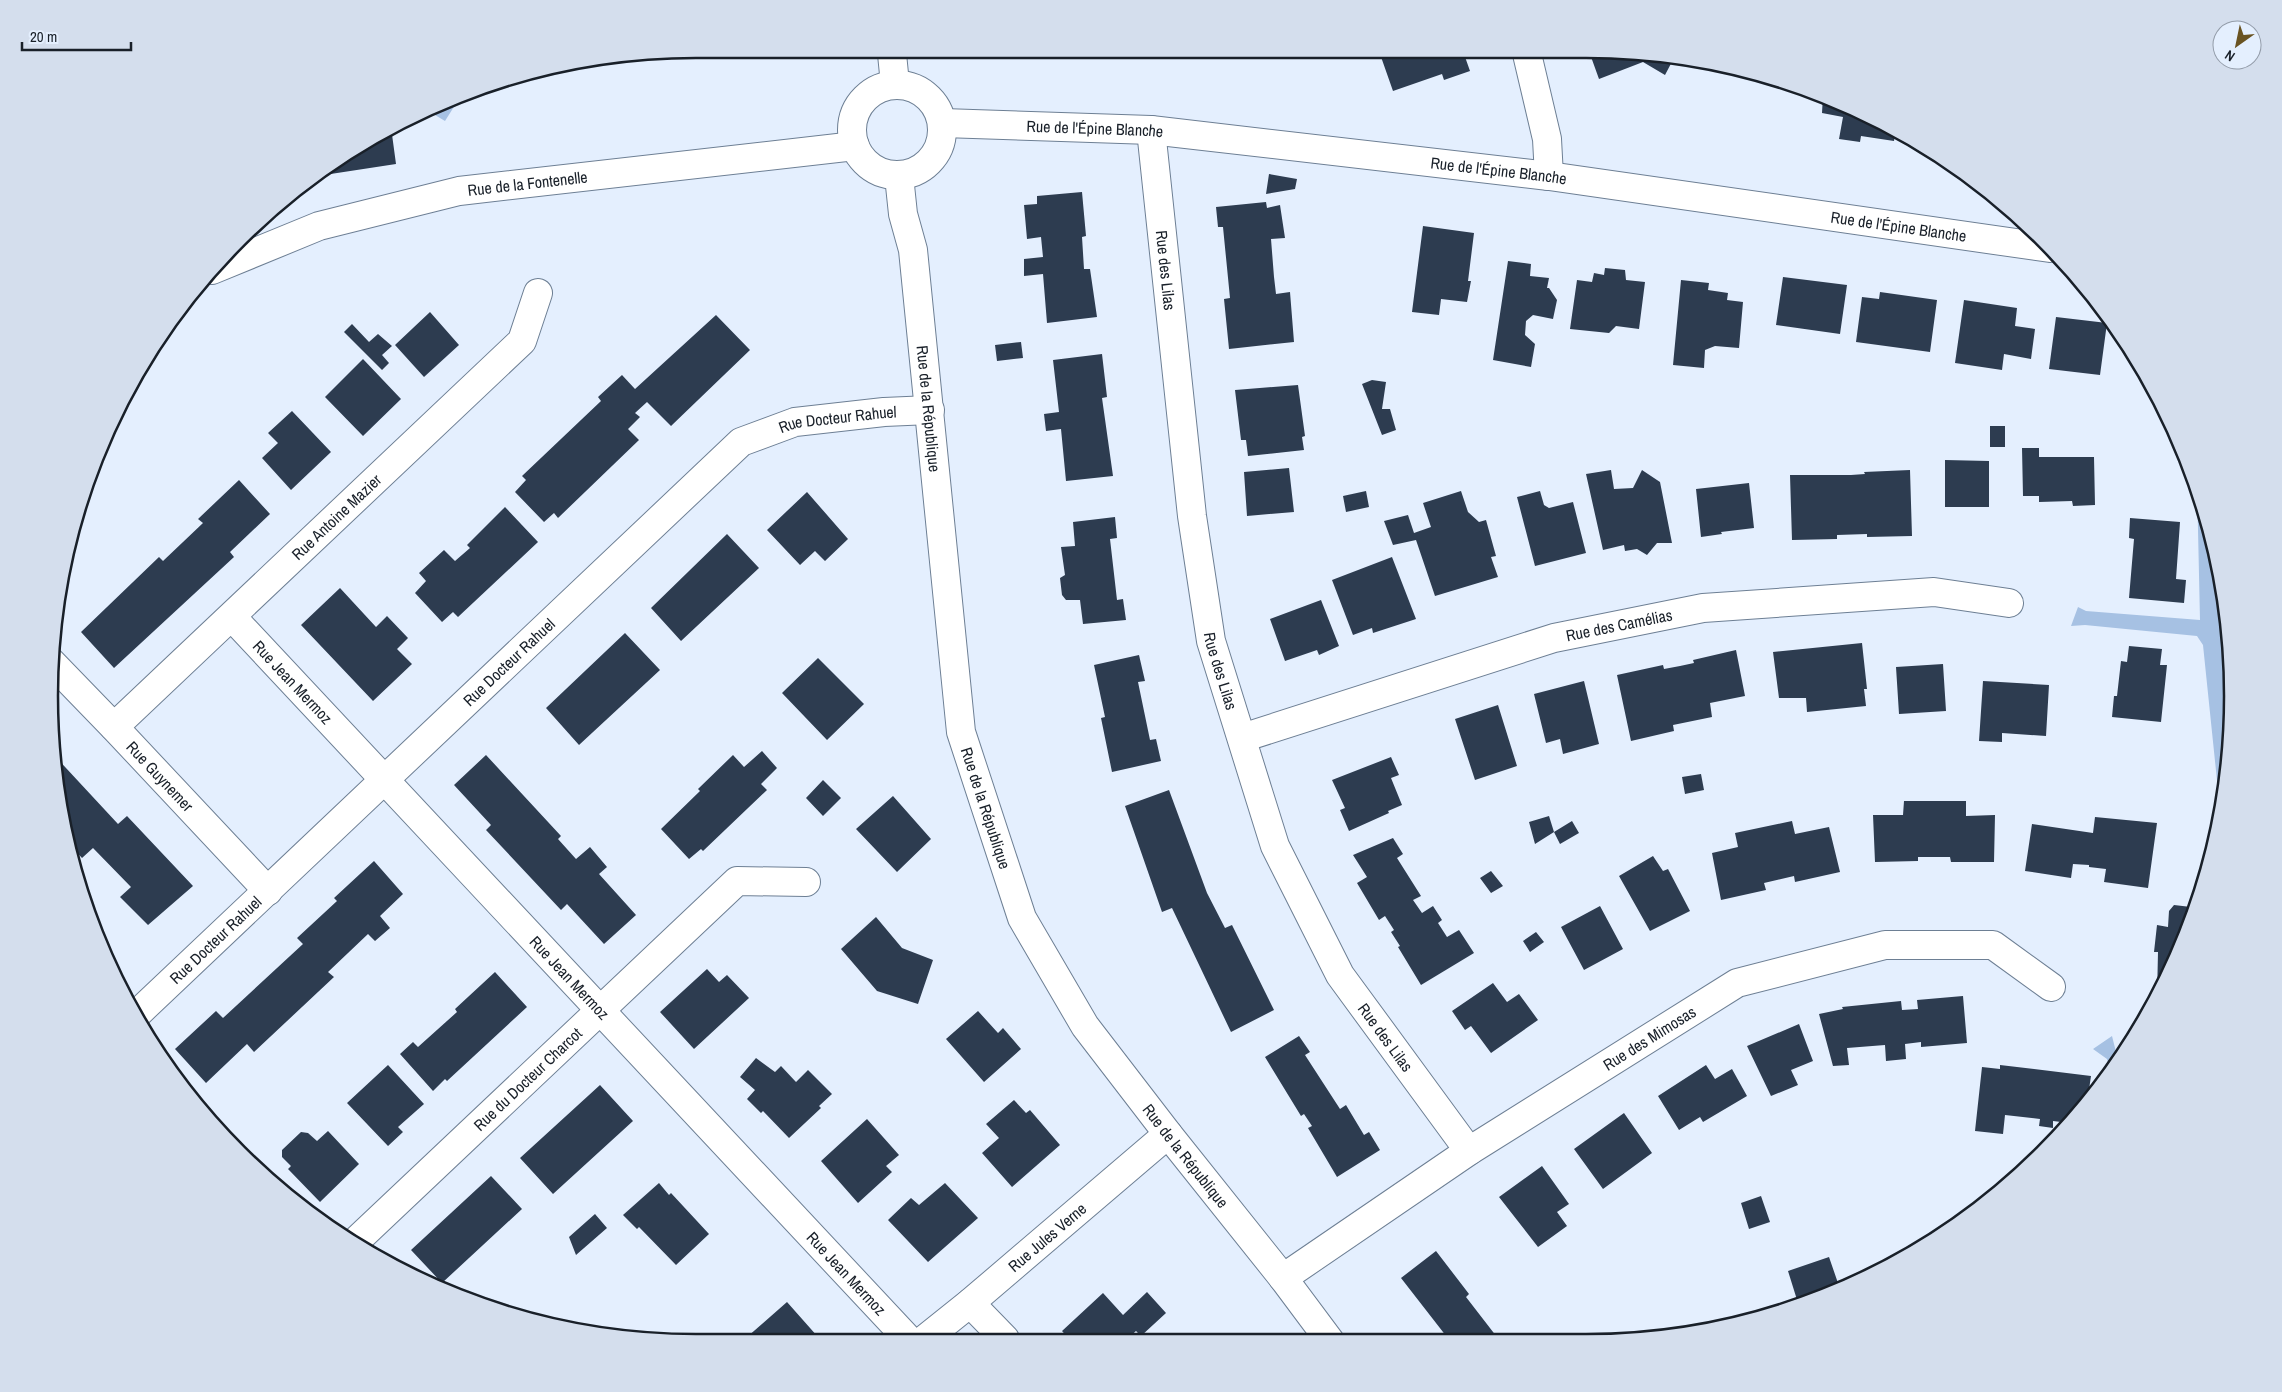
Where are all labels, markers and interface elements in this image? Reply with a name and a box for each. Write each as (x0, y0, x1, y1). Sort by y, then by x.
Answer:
scale bar (22, 20, 131, 52)
north arrow (2212, 20, 2262, 70)
text: 20 m (30, 26, 57, 47)
text: N (2222, 46, 2238, 66)
street label: Rue de l'Épine Blanche (1026, 115, 1164, 142)
street label: Rue de l'Épine Blanche (1429, 151, 1568, 189)
street label: Rue de la Fontenelle (466, 165, 589, 201)
street label: Rue de l'Épine Blanche (1829, 206, 1968, 247)
street label: Rue des Lilas (1151, 229, 1181, 311)
street label: Rue de la République (912, 344, 946, 473)
street label: Rue Docteur Rahuel (775, 400, 897, 438)
street label: Rue Antoine Mazier (287, 468, 386, 565)
street label: Rue des Camélias (1564, 603, 1674, 646)
street label: Rue Docteur Rahuel (458, 613, 560, 711)
street label: Rue des Lilas (1199, 631, 1243, 713)
street label: Rue Jean Mermoz (248, 635, 338, 729)
street label: Rue Guynemer (122, 736, 199, 817)
street label: Rue de la République (956, 744, 1016, 872)
street label: Rue Docteur Rahuel (165, 891, 266, 989)
street label: Rue Jean Mermoz (525, 931, 615, 1025)
street label: Rue des Lilas (1353, 998, 1418, 1076)
street label: Rue des Mimosas (1599, 1001, 1700, 1075)
street label: Rue du Docteur Charcot (469, 1022, 587, 1136)
street label: Rue de la République (1138, 1099, 1234, 1212)
street label: Rue Jules Verne (1003, 1198, 1091, 1277)
street label: Rue Jean Mermoz (802, 1227, 891, 1320)

